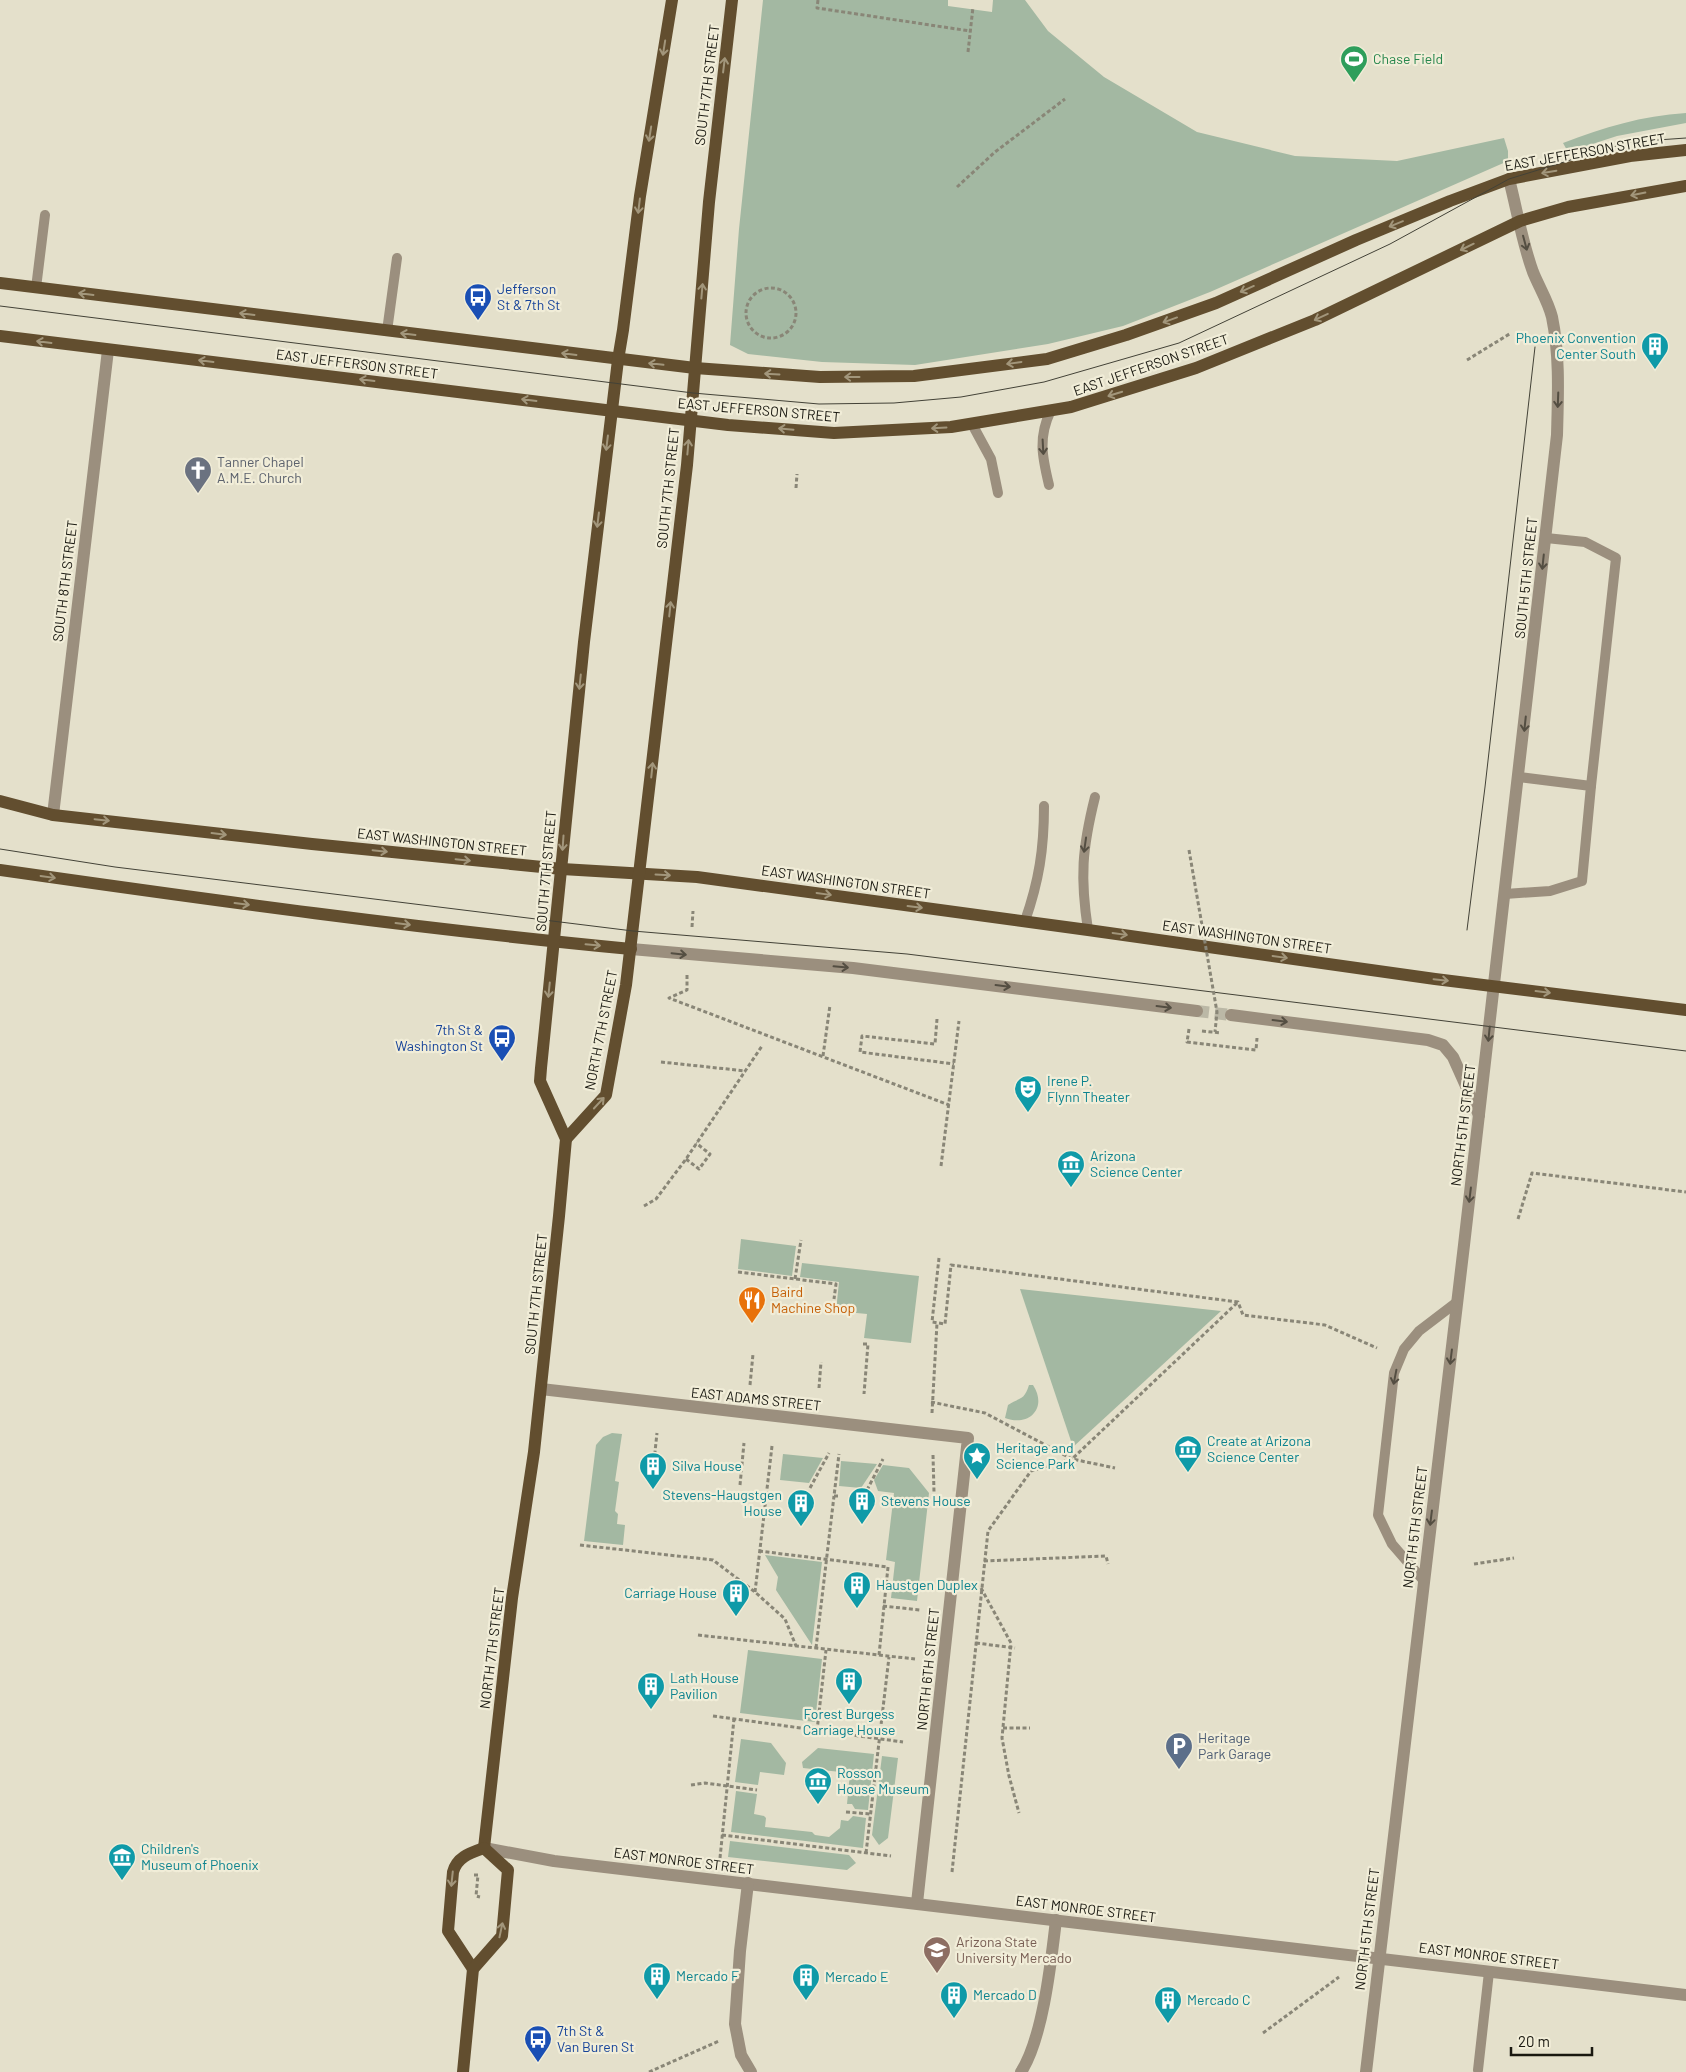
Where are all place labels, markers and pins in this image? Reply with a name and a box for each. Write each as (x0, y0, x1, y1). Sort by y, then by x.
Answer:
sports icon: Chase Field (1339, 44, 1369, 83)
place label: Chase Field (1373, 50, 1443, 67)
place label: Jefferson St & 7th St (497, 280, 560, 313)
bus stop icon: Jefferson St & 7th St (463, 282, 493, 321)
place label: Phoenix Convention Center South (1516, 329, 1636, 362)
building icon: Phoenix Convention Center South (1640, 331, 1670, 370)
place label: Tanner Chapel A.M.E. Church (217, 453, 304, 486)
church icon: Tanner Chapel A.M.E. Church (183, 455, 213, 494)
place label: 7th St & Washington St (395, 1021, 483, 1054)
bus stop icon: 7th St & Washington St (487, 1023, 517, 1062)
place label: Irene P. Flynn Theater (1047, 1072, 1130, 1105)
theatre icon: Irene P. Flynn Theater (1013, 1074, 1043, 1113)
place label: Arizona Science Center (1090, 1147, 1182, 1180)
museum icon: Arizona Science Center (1056, 1149, 1086, 1188)
place label: Baird Machine Shop (771, 1283, 855, 1316)
restaurant icon: Baird Machine Shop (737, 1285, 767, 1324)
place label: Create at Arizona Science Center (1207, 1432, 1311, 1465)
museum icon: Create at Arizona Science Center (1173, 1434, 1203, 1473)
place label: Heritage and Science Park (996, 1439, 1075, 1472)
place icon: Heritage and Science Park (962, 1441, 992, 1480)
building icon: Silva House (638, 1451, 668, 1490)
place label: Silva House (672, 1457, 742, 1474)
place label: Stevens-Haugstgen House (663, 1486, 782, 1519)
building icon: Stevens House (847, 1486, 877, 1525)
building icon: Stevens-Haugstgen House (786, 1488, 816, 1527)
place label: Stevens House (881, 1492, 971, 1509)
building icon: Haustgen Duplex (842, 1570, 872, 1609)
place label: Haustgen Duplex (876, 1576, 978, 1593)
building icon: Carriage House (721, 1578, 751, 1617)
place label: Carriage House (624, 1584, 717, 1601)
building icon: Forest Burgess Carriage House (834, 1666, 864, 1705)
place label: Lath House Pavilion (670, 1669, 739, 1702)
building icon: Lath House Pavilion (636, 1671, 666, 1710)
place label: Forest Burgess Carriage House (803, 1705, 895, 1738)
place label: Heritage Park Garage (1198, 1729, 1271, 1762)
parking icon: Heritage Park Garage (1164, 1731, 1194, 1770)
place label: Rosson House Museum (837, 1764, 929, 1797)
museum icon: Rosson House Museum (803, 1766, 833, 1805)
place label: Children's Museum of Phoenix (141, 1840, 259, 1873)
museum icon: Children's Museum of Phoenix (107, 1842, 137, 1881)
place label: Arizona State University Mercado (956, 1933, 1072, 1966)
school or university icon: Arizona State University Mercado (922, 1935, 952, 1974)
building icon: Mercado F (642, 1961, 672, 2000)
building icon: Mercado E (791, 1962, 821, 2001)
place label: Mercado F (676, 1967, 739, 1984)
place label: Mercado E (825, 1968, 888, 1985)
building icon: Mercado D (939, 1980, 969, 2019)
building icon: Mercado C (1153, 1985, 1183, 2024)
place label: Mercado D (973, 1986, 1037, 2003)
place label: Mercado C (1187, 1991, 1251, 2008)
place label: 7th St & Van Buren St (557, 2022, 634, 2055)
bus stop icon: 7th St & Van Buren St (523, 2024, 553, 2063)

